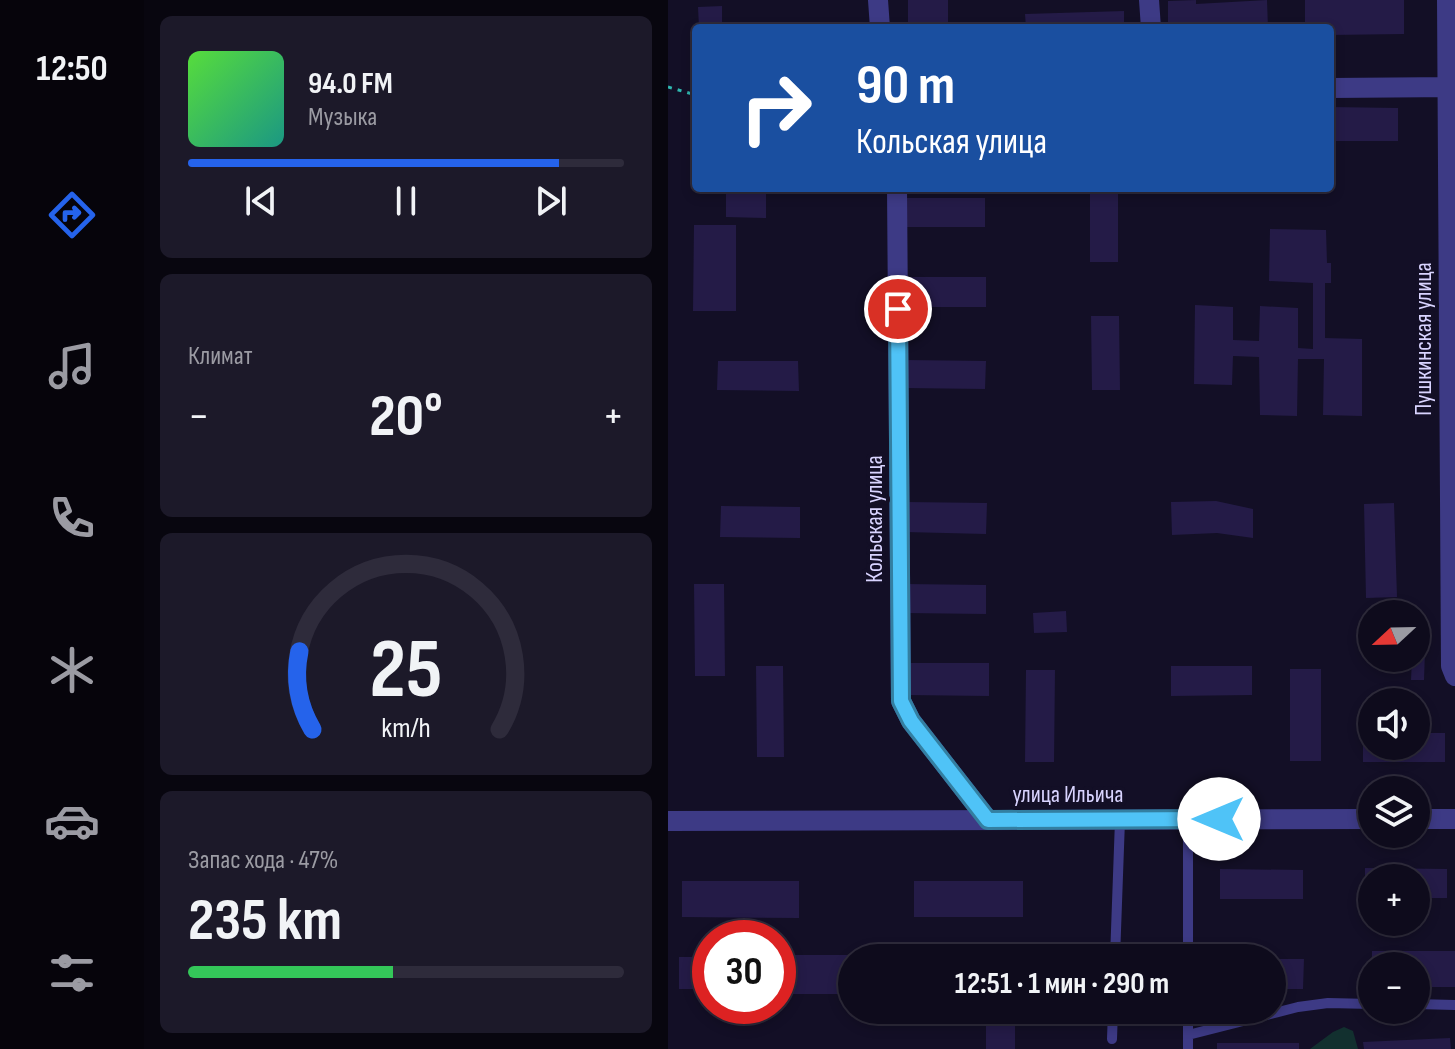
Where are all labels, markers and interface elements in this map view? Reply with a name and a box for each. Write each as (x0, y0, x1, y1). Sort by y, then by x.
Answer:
text: 12:50 (36, 48, 108, 91)
text: 90 m (856, 53, 955, 120)
icon: right (724, 56, 828, 160)
text: 94.0 FM (308, 66, 393, 102)
text: Музыка (308, 102, 377, 133)
text: Кольская улица (856, 121, 1047, 164)
icon: previous (239, 179, 283, 223)
icon: pause (384, 179, 428, 223)
icon: next (529, 179, 573, 223)
icon: directions (44, 187, 100, 243)
street label: Пушкинская улица (1409, 262, 1438, 416)
pin (864, 275, 932, 343)
icon: arrive (876, 287, 920, 331)
icon: music (44, 338, 100, 394)
text: Климат (188, 341, 252, 372)
text: 20° (369, 381, 443, 453)
text: − (188, 390, 210, 443)
text: + (602, 390, 624, 443)
street label: Кольская улица (860, 455, 889, 583)
icon: phone (44, 490, 100, 546)
north arrow (1358, 600, 1430, 672)
map controls (1358, 600, 1430, 1024)
text: 25 (370, 620, 442, 720)
icon: climate (44, 642, 100, 698)
button: sound (1358, 688, 1430, 760)
text: km/h (381, 711, 431, 746)
button: layers (1358, 776, 1430, 848)
position arrow (1177, 777, 1261, 861)
street label: улица Ильича (1012, 780, 1124, 809)
icon: car (44, 793, 100, 849)
text: Запас хода · 47% (188, 845, 338, 876)
button: + (1358, 864, 1430, 936)
text: 235 km (188, 885, 342, 957)
speed limit sign: 30 (692, 920, 796, 1024)
icon: filters (44, 945, 100, 1001)
button: − (1358, 952, 1430, 1024)
text: 12:51 · 1 мин · 290 m (955, 966, 1169, 1002)

